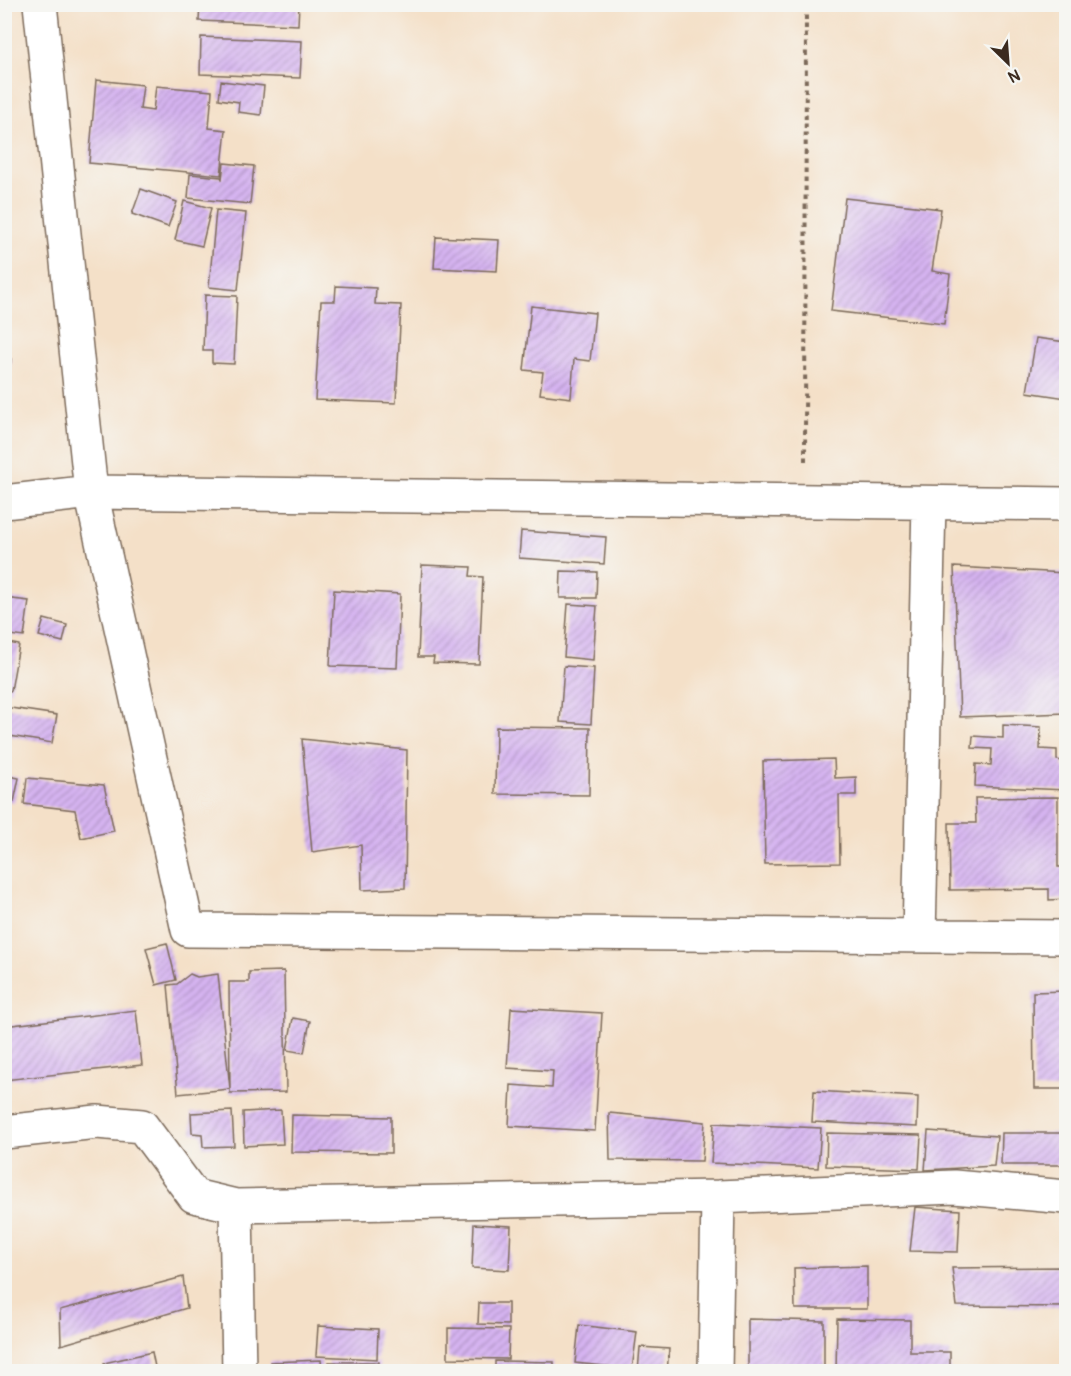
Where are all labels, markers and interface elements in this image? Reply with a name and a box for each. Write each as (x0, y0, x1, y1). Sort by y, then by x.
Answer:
north arrow (978, 33, 1038, 93)
text: N (1005, 64, 1023, 87)

